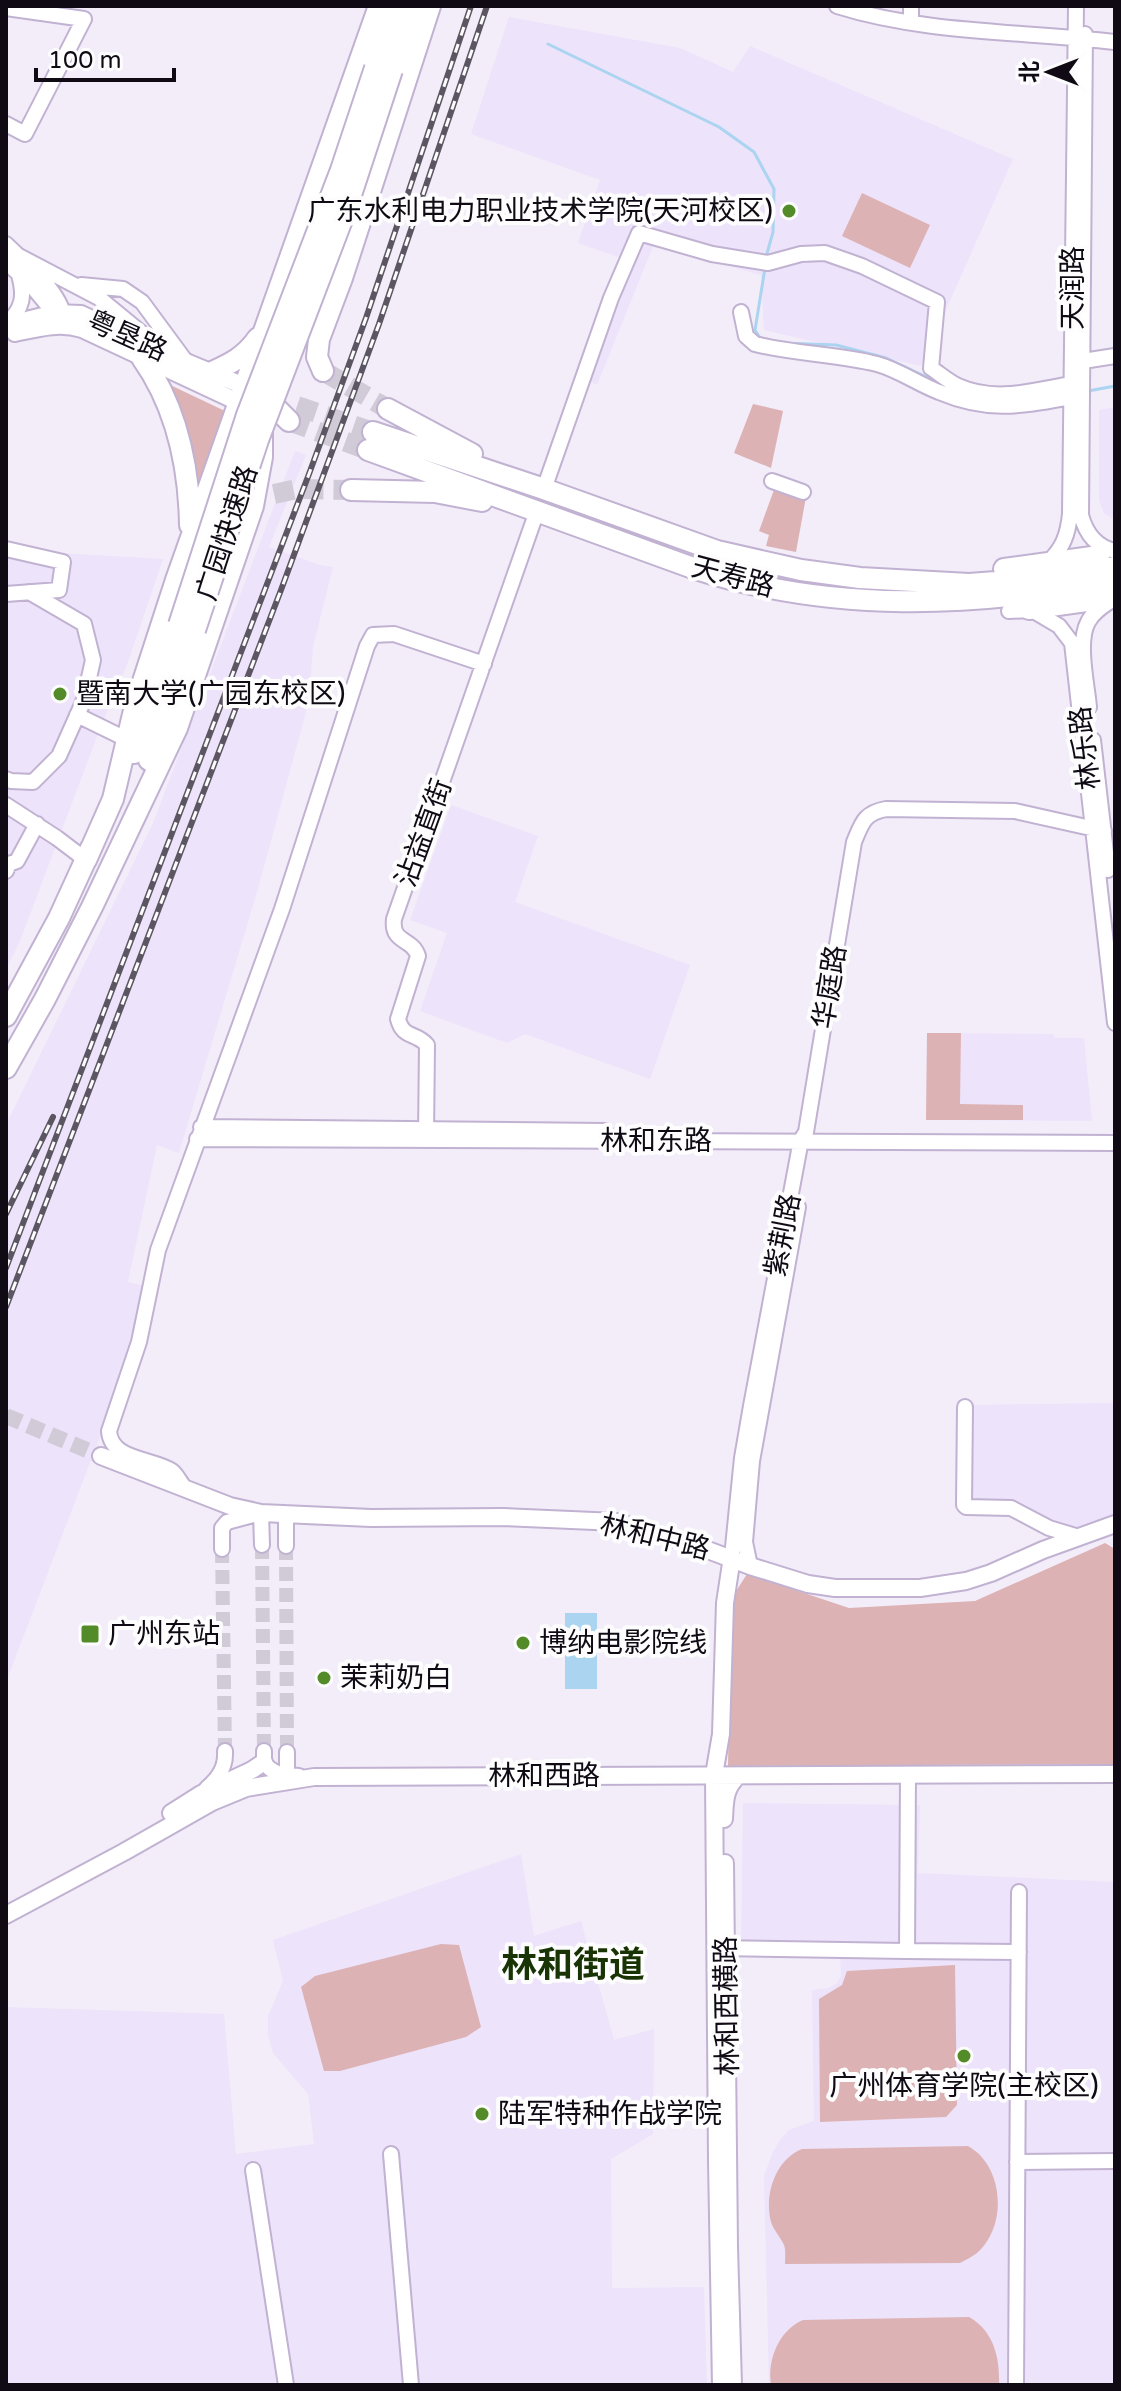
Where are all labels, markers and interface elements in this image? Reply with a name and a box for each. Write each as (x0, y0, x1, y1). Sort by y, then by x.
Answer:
scale bar (36, 32, 174, 82)
north arrow (1009, 32, 1089, 112)
text: 100 m (48, 46, 122, 75)
text: 北 (1017, 61, 1043, 83)
place label: 广东水利电力职业技术学院(天河校区) (308, 194, 773, 228)
marker: 广东水利电力职业技术学院(天河校区) (780, 202, 798, 220)
street label: 天润路 (1056, 246, 1090, 330)
street label: 粤垦路 (82, 303, 172, 369)
street label: 广园快速路 (189, 461, 265, 605)
street label: 天寿路 (688, 550, 778, 604)
place label: 暨南大学(广园东校区) (76, 677, 345, 711)
marker: 暨南大学(广园东校区) (51, 685, 69, 703)
street label: 林乐路 (1063, 704, 1107, 792)
street label: 沾益直街 (389, 775, 459, 891)
street label: 华庭路 (807, 943, 853, 1031)
street label: 林和东路 (600, 1124, 712, 1158)
street label: 紫荆路 (758, 1191, 808, 1279)
street label: 林和中路 (597, 1507, 713, 1567)
place label: 广州东站 (108, 1617, 220, 1651)
marker: 广州东站 (79, 1623, 101, 1645)
place label: 博纳电影院线 (539, 1626, 707, 1660)
marker: 博纳电影院线 (514, 1634, 532, 1652)
place label: 茉莉奶白 (340, 1661, 452, 1695)
marker: 茉莉奶白 (315, 1669, 333, 1687)
street label: 林和西路 (488, 1759, 600, 1793)
street label: 林和西横路 (709, 1936, 745, 2076)
district label: 林和街道 (501, 1944, 645, 1987)
marker: 广州体育学院(主校区) (955, 2047, 973, 2065)
place label: 广州体育学院(主校区) (829, 2069, 1099, 2103)
place label: 陆军特种作战学院 (498, 2097, 722, 2131)
marker: 陆军特种作战学院 (473, 2105, 491, 2123)

